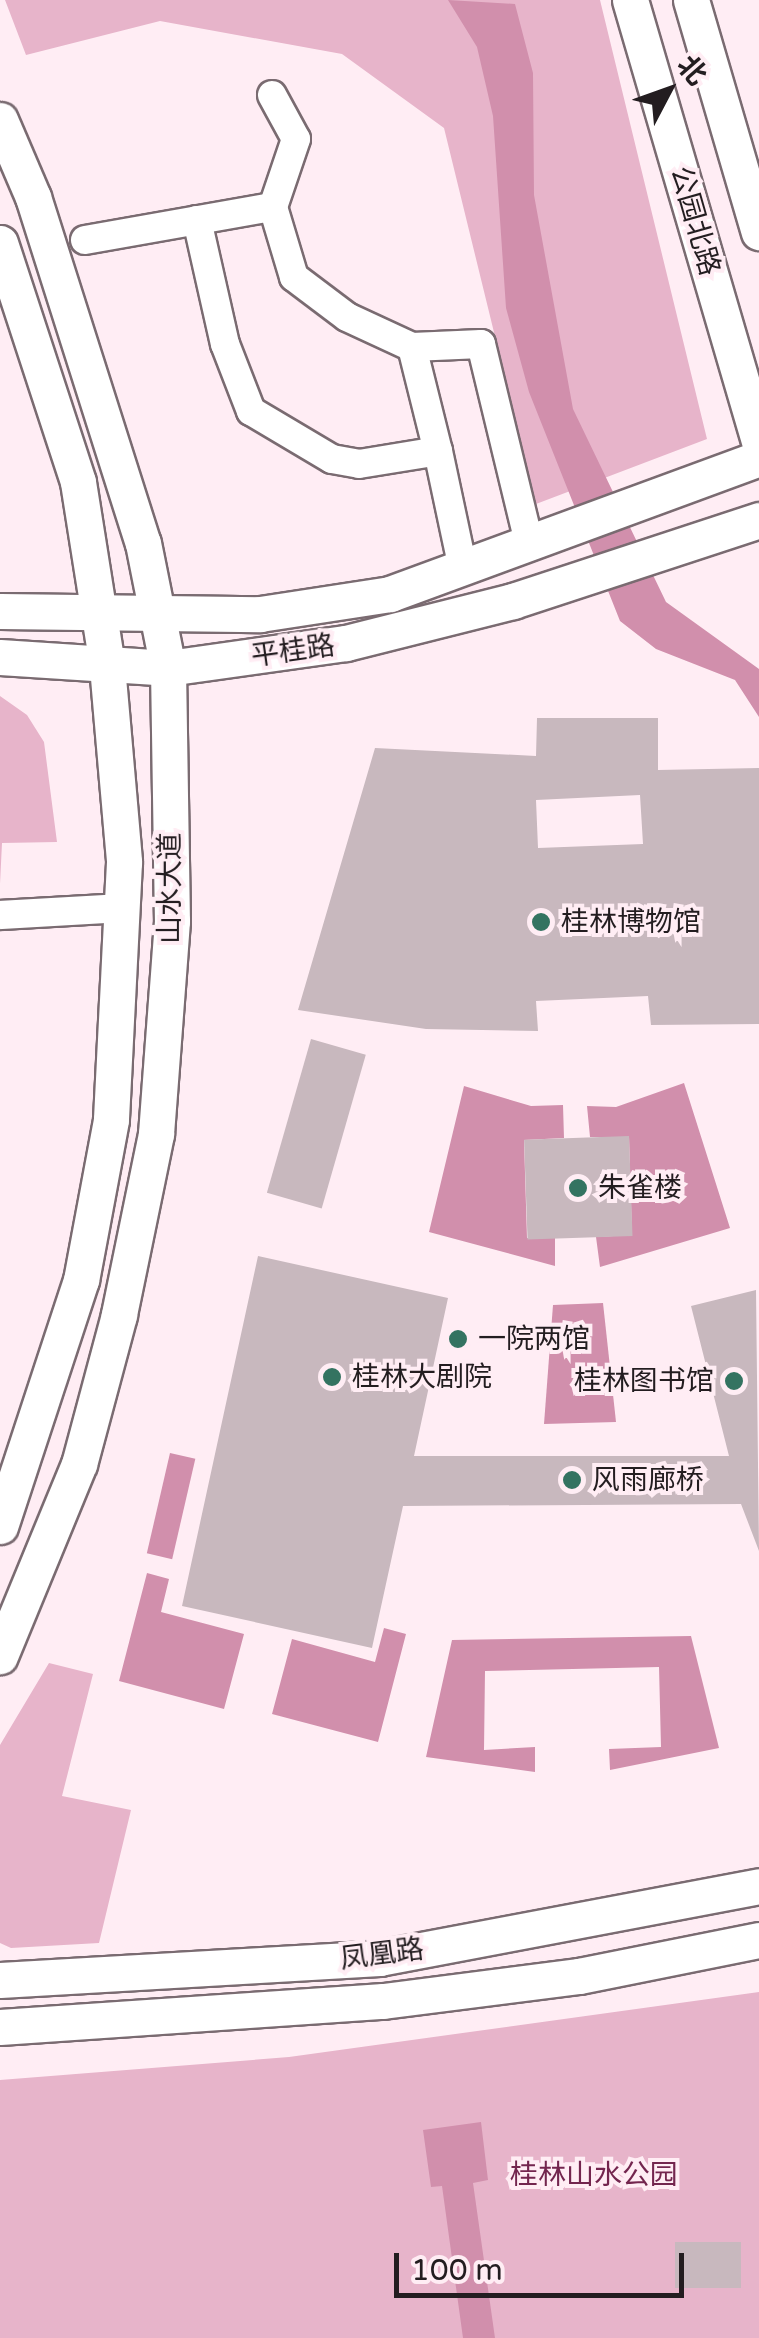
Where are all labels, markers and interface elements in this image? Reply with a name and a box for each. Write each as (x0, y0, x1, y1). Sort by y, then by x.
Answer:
north arrow (619, 40, 719, 140)
text: 北 (670, 49, 714, 92)
street label: 公园北路 (663, 163, 727, 279)
street label: 平桂路 (249, 629, 337, 673)
street label: 山水大道 (153, 832, 187, 944)
place label: 桂林博物馆 (561, 905, 701, 939)
marker: 桂林博物馆 (530, 911, 552, 933)
place label: 朱雀楼 (598, 1171, 682, 1205)
marker: 朱雀楼 (567, 1177, 589, 1199)
place label: 一院两馆 (478, 1322, 590, 1356)
marker: 一院两馆 (447, 1328, 469, 1350)
place label: 桂林大剧院 (352, 1360, 492, 1394)
place label: 桂林图书馆 (574, 1364, 714, 1398)
marker: 桂林大剧院 (321, 1366, 343, 1388)
marker: 桂林图书馆 (723, 1370, 745, 1392)
place label: 风雨廊桥 (592, 1463, 704, 1497)
marker: 风雨廊桥 (561, 1469, 583, 1491)
street label: 凤凰路 (338, 1932, 426, 1976)
park label: 桂林山水公园 (510, 2158, 678, 2192)
scale bar (399, 2233, 689, 2295)
text: 100 m (411, 2252, 503, 2289)

